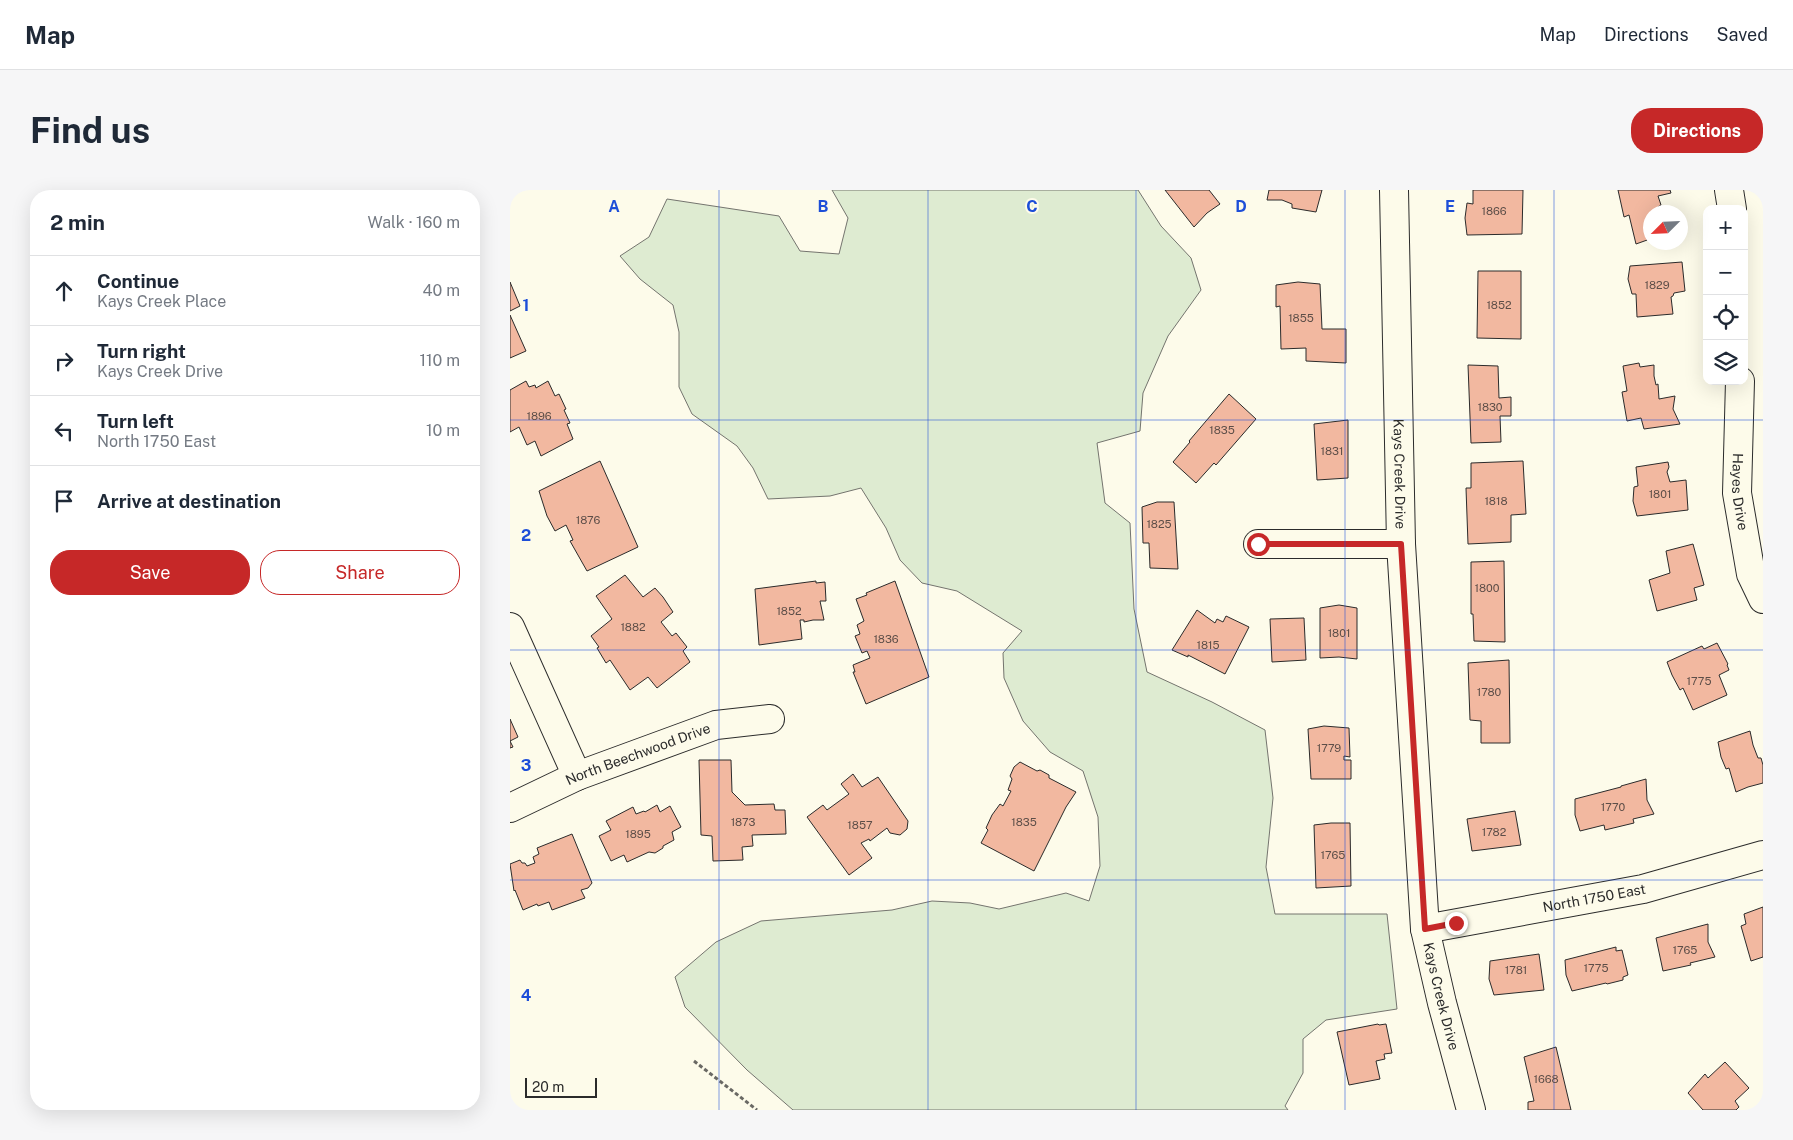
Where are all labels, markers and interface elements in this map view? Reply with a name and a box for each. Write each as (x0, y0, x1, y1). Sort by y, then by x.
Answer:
text: Map (25, 21, 75, 49)
text: Map (1539, 24, 1576, 45)
text: Directions (1604, 24, 1689, 45)
text: Saved (1717, 24, 1768, 45)
button: Directions (1631, 108, 1763, 153)
text: Find us (30, 110, 150, 151)
text: A (608, 197, 620, 216)
text: B (818, 197, 829, 216)
text: C (1026, 197, 1038, 216)
text: D (1235, 197, 1247, 216)
text: E (1445, 197, 1455, 216)
house number: 1866 (1481, 205, 1507, 217)
north arrow (1643, 205, 1688, 250)
map controls (1703, 205, 1748, 385)
button: + (1703, 205, 1748, 250)
text: 2 min (50, 210, 105, 235)
text: Walk · 160 m (368, 213, 460, 232)
button: − (1703, 250, 1748, 295)
text: Continue (97, 270, 179, 292)
icon: ahead (50, 277, 78, 305)
house number: 1829 (1644, 279, 1670, 291)
text: 40 m (422, 281, 460, 300)
text: Kays Creek Place (97, 292, 226, 311)
button: locate (1703, 295, 1748, 340)
text: 1 (523, 296, 529, 315)
house number: 1852 (1486, 299, 1512, 311)
house number: 1855 (1288, 312, 1314, 324)
text: Turn right (97, 340, 186, 362)
button: layers (1703, 340, 1748, 385)
icon: right (50, 347, 78, 375)
text: 110 m (419, 351, 460, 370)
text: Kays Creek Drive (97, 362, 223, 381)
house number: 1830 (1477, 401, 1503, 413)
text: Turn left (97, 410, 174, 432)
house number: 1896 (526, 410, 552, 422)
icon: left (50, 417, 78, 445)
street label: Kays Creek Drive (1391, 419, 1409, 529)
text: 10 m (426, 421, 460, 440)
house number: 1835 (1209, 424, 1235, 436)
text: North 1750 East (97, 432, 216, 451)
house number: 1831 (1321, 445, 1343, 457)
street label: Hayes Drive (1729, 453, 1751, 532)
icon: arrive (50, 487, 78, 515)
house number: 1801 (1649, 488, 1671, 500)
text: Arrive at destination (97, 490, 281, 512)
house number: 1818 (1484, 495, 1508, 507)
house number: 1876 (576, 514, 600, 526)
house number: 1825 (1146, 518, 1172, 530)
text: 2 (521, 526, 531, 545)
route start (1247, 533, 1270, 556)
button: Save (50, 550, 250, 595)
button: Share (260, 550, 460, 595)
house number: 1800 (1475, 582, 1500, 594)
house number: 1852 (776, 605, 802, 617)
house number: 1882 (620, 621, 646, 633)
house number: 1801 (1328, 627, 1350, 639)
house number: 1836 (873, 633, 899, 645)
house number: 1815 (1196, 639, 1220, 651)
house number: 1775 (1687, 675, 1711, 687)
house number: 1780 (1477, 686, 1502, 698)
street label: North Beechwood Drive (563, 720, 713, 788)
house number: 1779 (1317, 742, 1341, 754)
text: 3 (521, 756, 531, 775)
house number: 1770 (1601, 801, 1625, 813)
house number: 1873 (731, 816, 755, 828)
house number: 1835 (1011, 816, 1037, 828)
house number: 1857 (847, 819, 873, 831)
house number: 1782 (1482, 826, 1507, 838)
house number: 1895 (625, 828, 651, 840)
house number: 1765 (1321, 849, 1345, 861)
street label: North 1750 East (1541, 881, 1647, 915)
route end (1445, 912, 1468, 935)
street label: Kays Creek Drive (1420, 941, 1462, 1052)
house number: 1765 (1673, 944, 1697, 956)
house number: 1775 (1584, 962, 1608, 974)
house number: 1781 (1505, 964, 1527, 976)
text: 4 (521, 986, 532, 1005)
house number: 1668 (1533, 1073, 1559, 1085)
scale bar (525, 1075, 598, 1098)
text: 20 m (532, 1079, 564, 1095)

